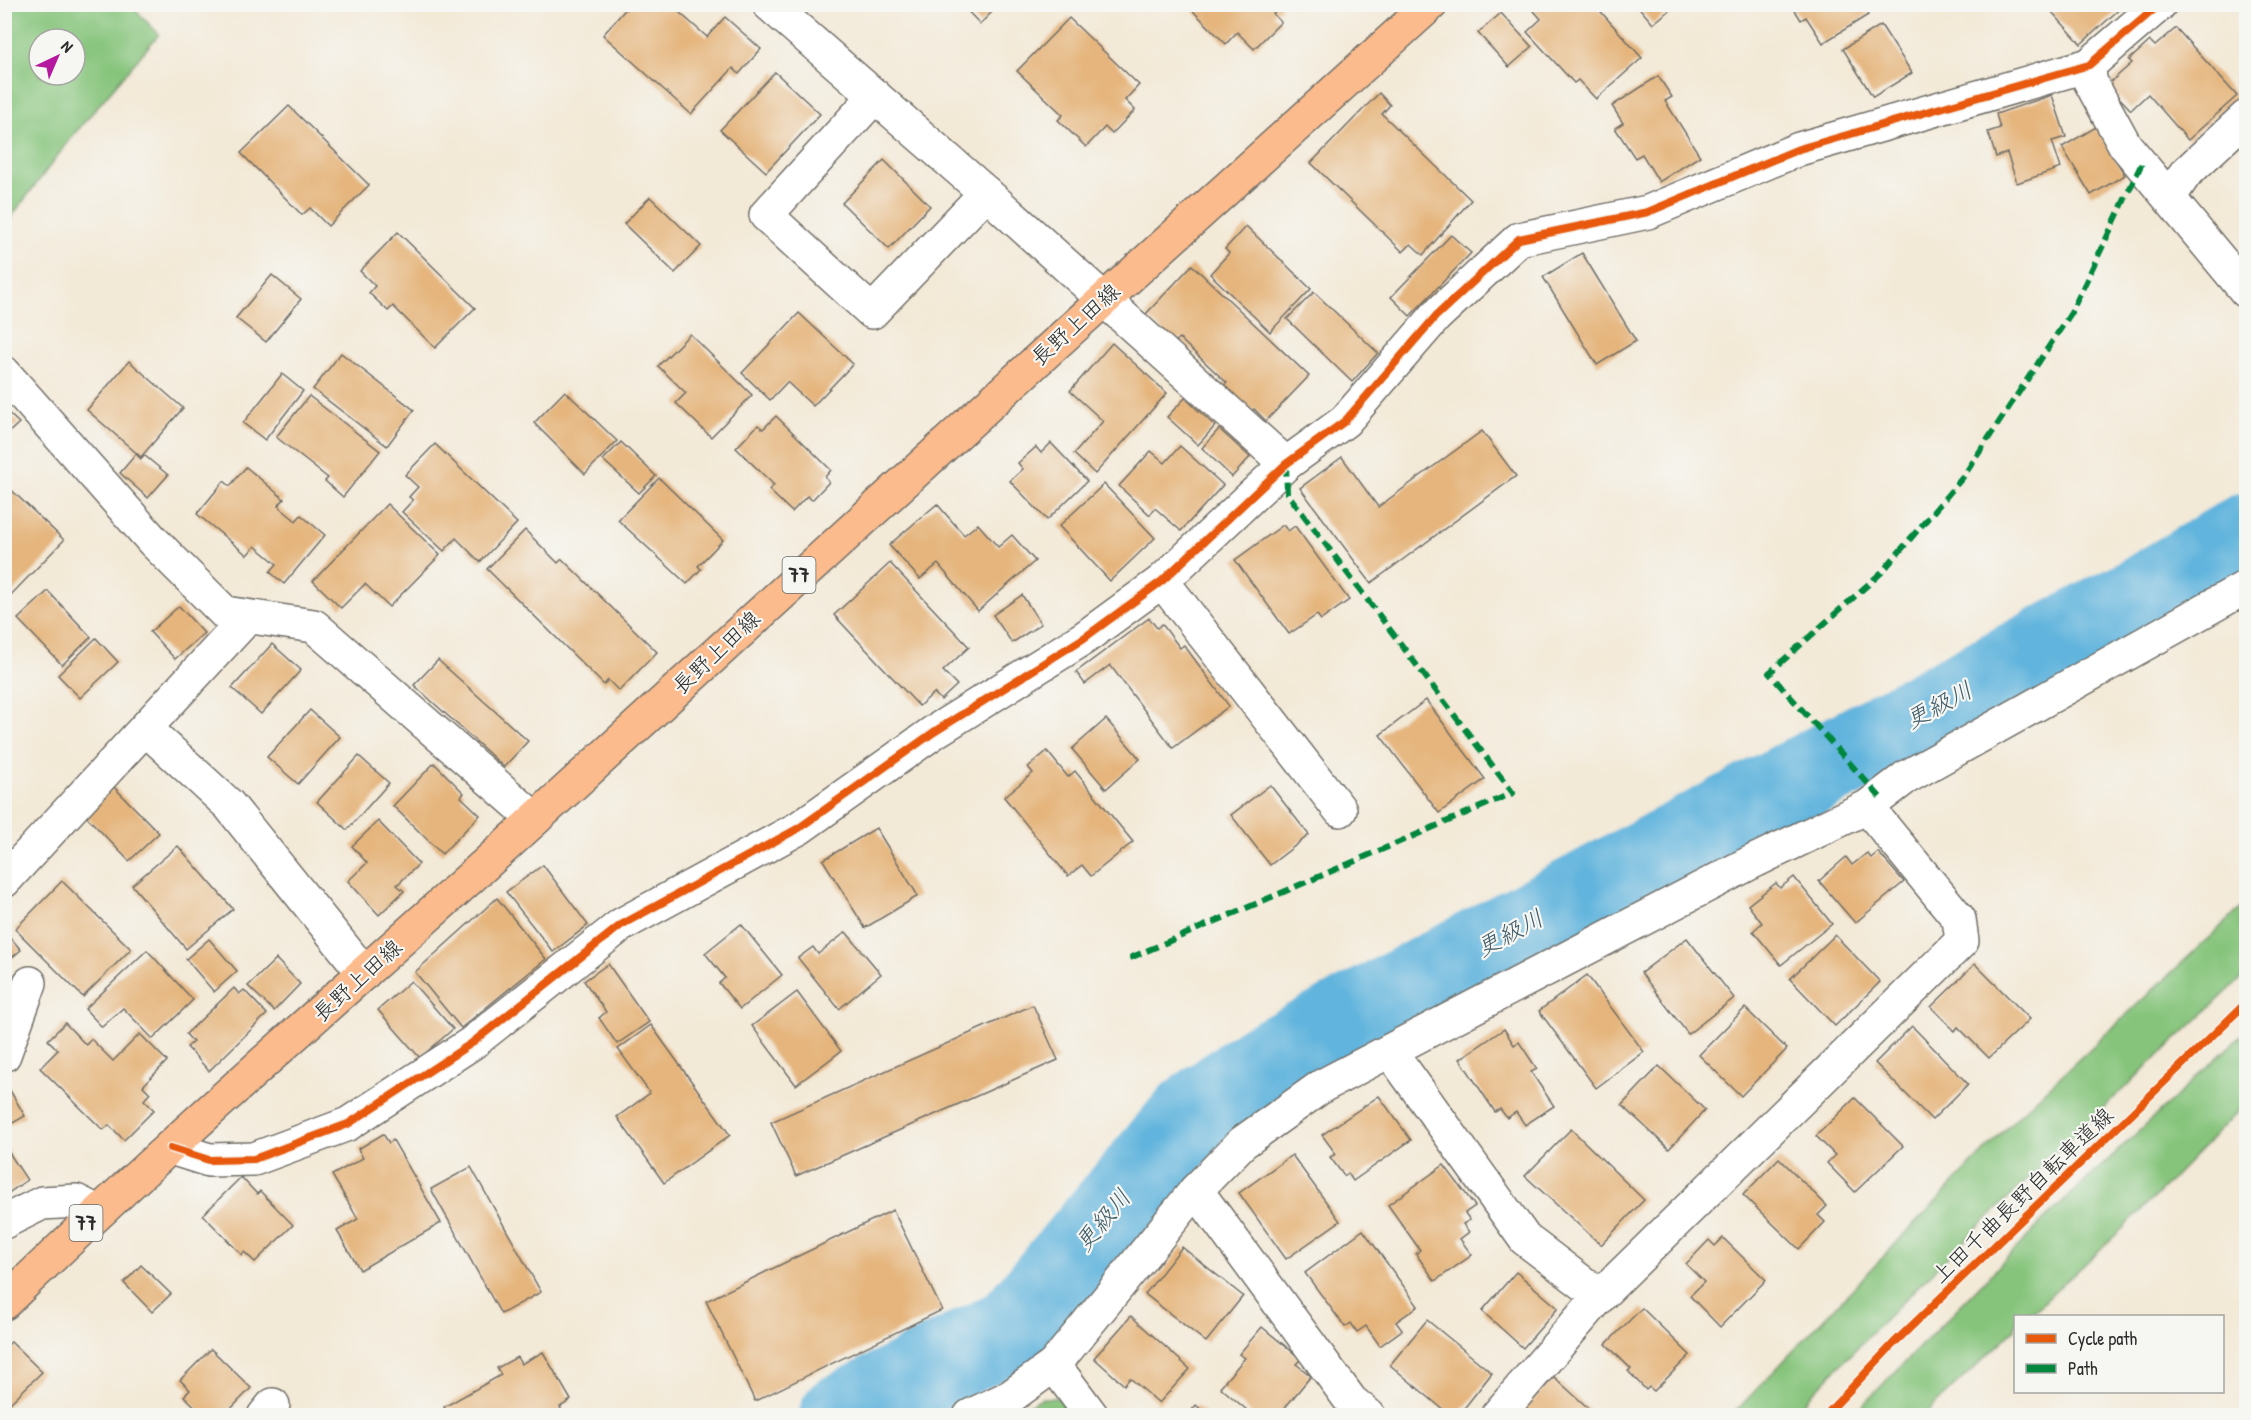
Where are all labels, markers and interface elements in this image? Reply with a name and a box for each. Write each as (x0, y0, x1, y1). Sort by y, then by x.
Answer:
north arrow (27, 27, 87, 87)
text: N (57, 35, 78, 57)
street label: 長野上田線 (1024, 276, 1126, 372)
road number: 77 (782, 557, 816, 593)
street label: 長野上田線 (666, 604, 766, 700)
water label: 更級川 (1899, 673, 1978, 735)
water label: 更級川 (1470, 901, 1549, 963)
street label: 長野上田線 (306, 932, 408, 1028)
street label: 上田千曲長野自転車道線 (1925, 1100, 2119, 1290)
water label: 更級川 (1067, 1181, 1138, 1257)
road number: 77 (70, 1205, 103, 1241)
legend (2014, 1315, 2224, 1393)
text: Cycle path (2068, 1326, 2138, 1351)
text: Path (2068, 1356, 2098, 1381)

